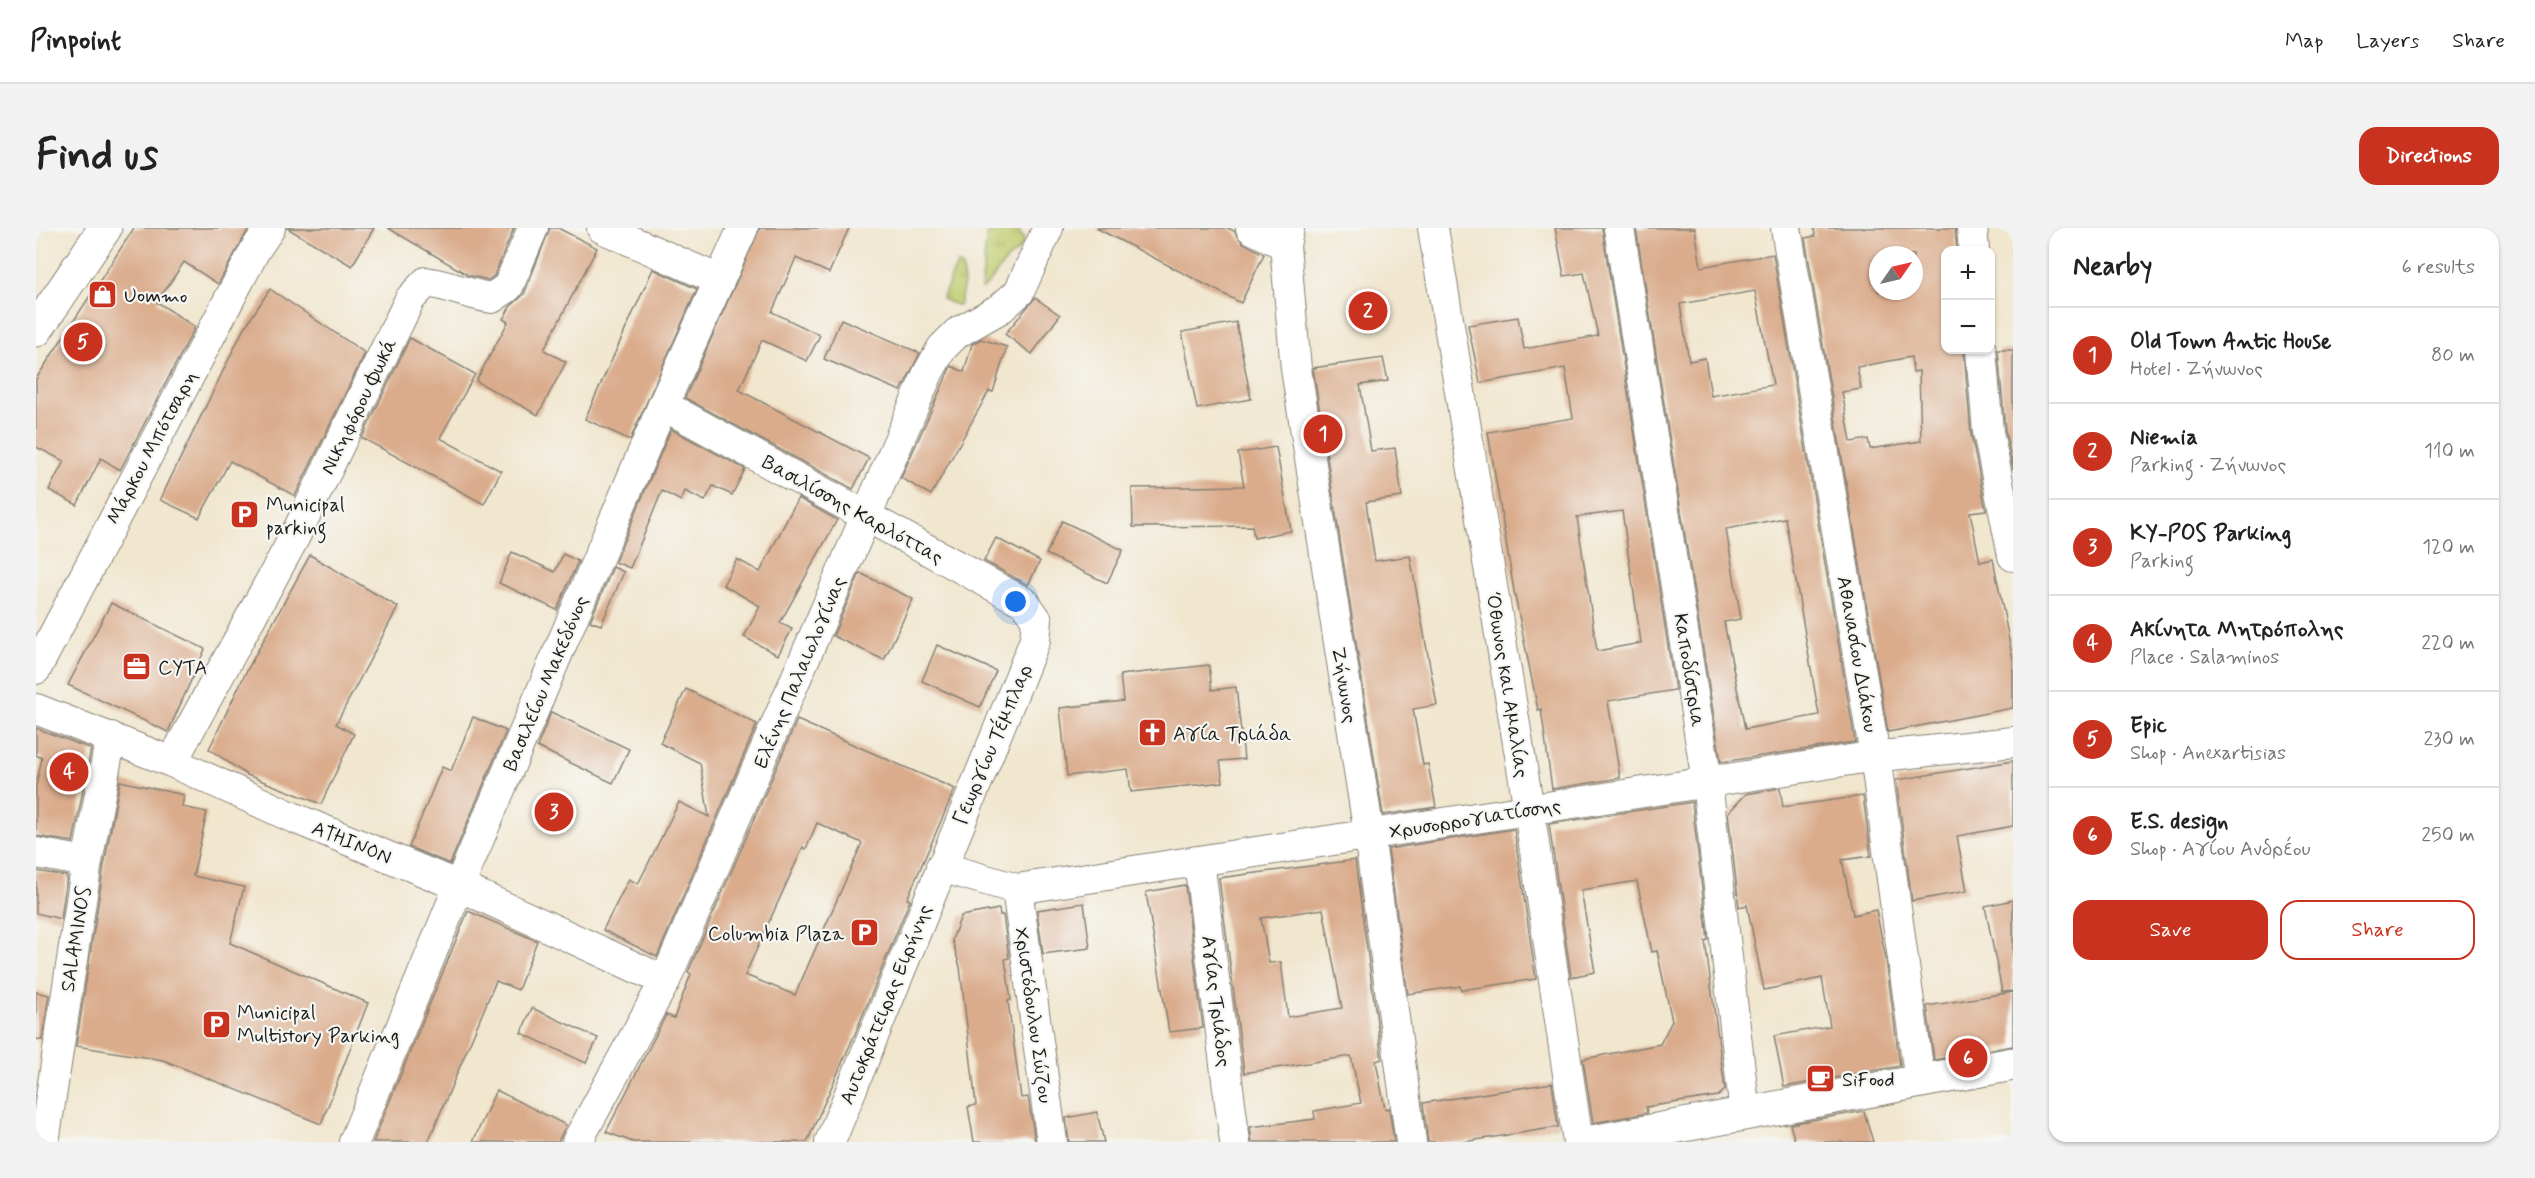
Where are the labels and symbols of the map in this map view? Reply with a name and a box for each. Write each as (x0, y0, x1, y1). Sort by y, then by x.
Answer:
north arrow (1869, 246, 1923, 300)
shop icon: Uommo (87, 279, 119, 311)
place label: Uommo (124, 283, 187, 310)
pin: 2 (1348, 288, 1388, 334)
pin: 5 (64, 320, 102, 364)
street label: Νικηφόρου Φωκά (315, 334, 404, 479)
street label: Μάρκου Μπότσαρη (100, 366, 204, 529)
pin: 1 (1304, 412, 1342, 456)
street label: Βασιλίσσης Καρλόττας (757, 449, 948, 571)
place label: Municipal parking (266, 492, 345, 544)
parking icon: Municipal parking (229, 499, 261, 531)
street label: Ελένης Παλαιολογίνας (748, 572, 853, 773)
street label: Αθανασίου Διάκου (1829, 574, 1884, 735)
your location (1001, 587, 1030, 616)
street label: Βασιλείου Μακεδόνος (497, 591, 596, 775)
street label: Όθωνος και Αμαλίας (1479, 591, 1535, 780)
street label: Καποδίστρια (1666, 611, 1711, 729)
street label: Ζήνωνος (1324, 645, 1363, 726)
office icon: CYTA (121, 651, 153, 683)
place label: CYTA (158, 655, 207, 682)
street label: Γεωργίου Τέμπλαρ (947, 660, 1039, 829)
church icon: Αγία Τριάδα (1136, 717, 1168, 749)
place label: Αγία Τριάδα (1173, 721, 1292, 748)
pin: 4 (50, 750, 88, 794)
pin: 3 (534, 790, 574, 834)
street label: Χρυσορρογιατίσσης (1388, 793, 1563, 846)
street label: ATHINON (308, 815, 395, 872)
street label: SALAMINOS (55, 884, 98, 994)
street label: Αυτοκράτειρας Ειρήνης (834, 900, 939, 1109)
parking icon: Columbia Plaza (849, 917, 881, 949)
place label: Columbia Plaza (708, 921, 845, 948)
street label: Χριστόδουλου Σώζου (1007, 925, 1058, 1105)
street label: Αγίας Τριάδος (1194, 934, 1237, 1069)
place label: Municipal Multistory Parking (237, 1000, 399, 1050)
parking icon: Municipal Multistory Parking (200, 1008, 232, 1040)
pin: 6 (1948, 1036, 1988, 1080)
cafe icon: SiFood (1805, 1063, 1837, 1095)
place label: SiFood (1842, 1067, 1895, 1094)

